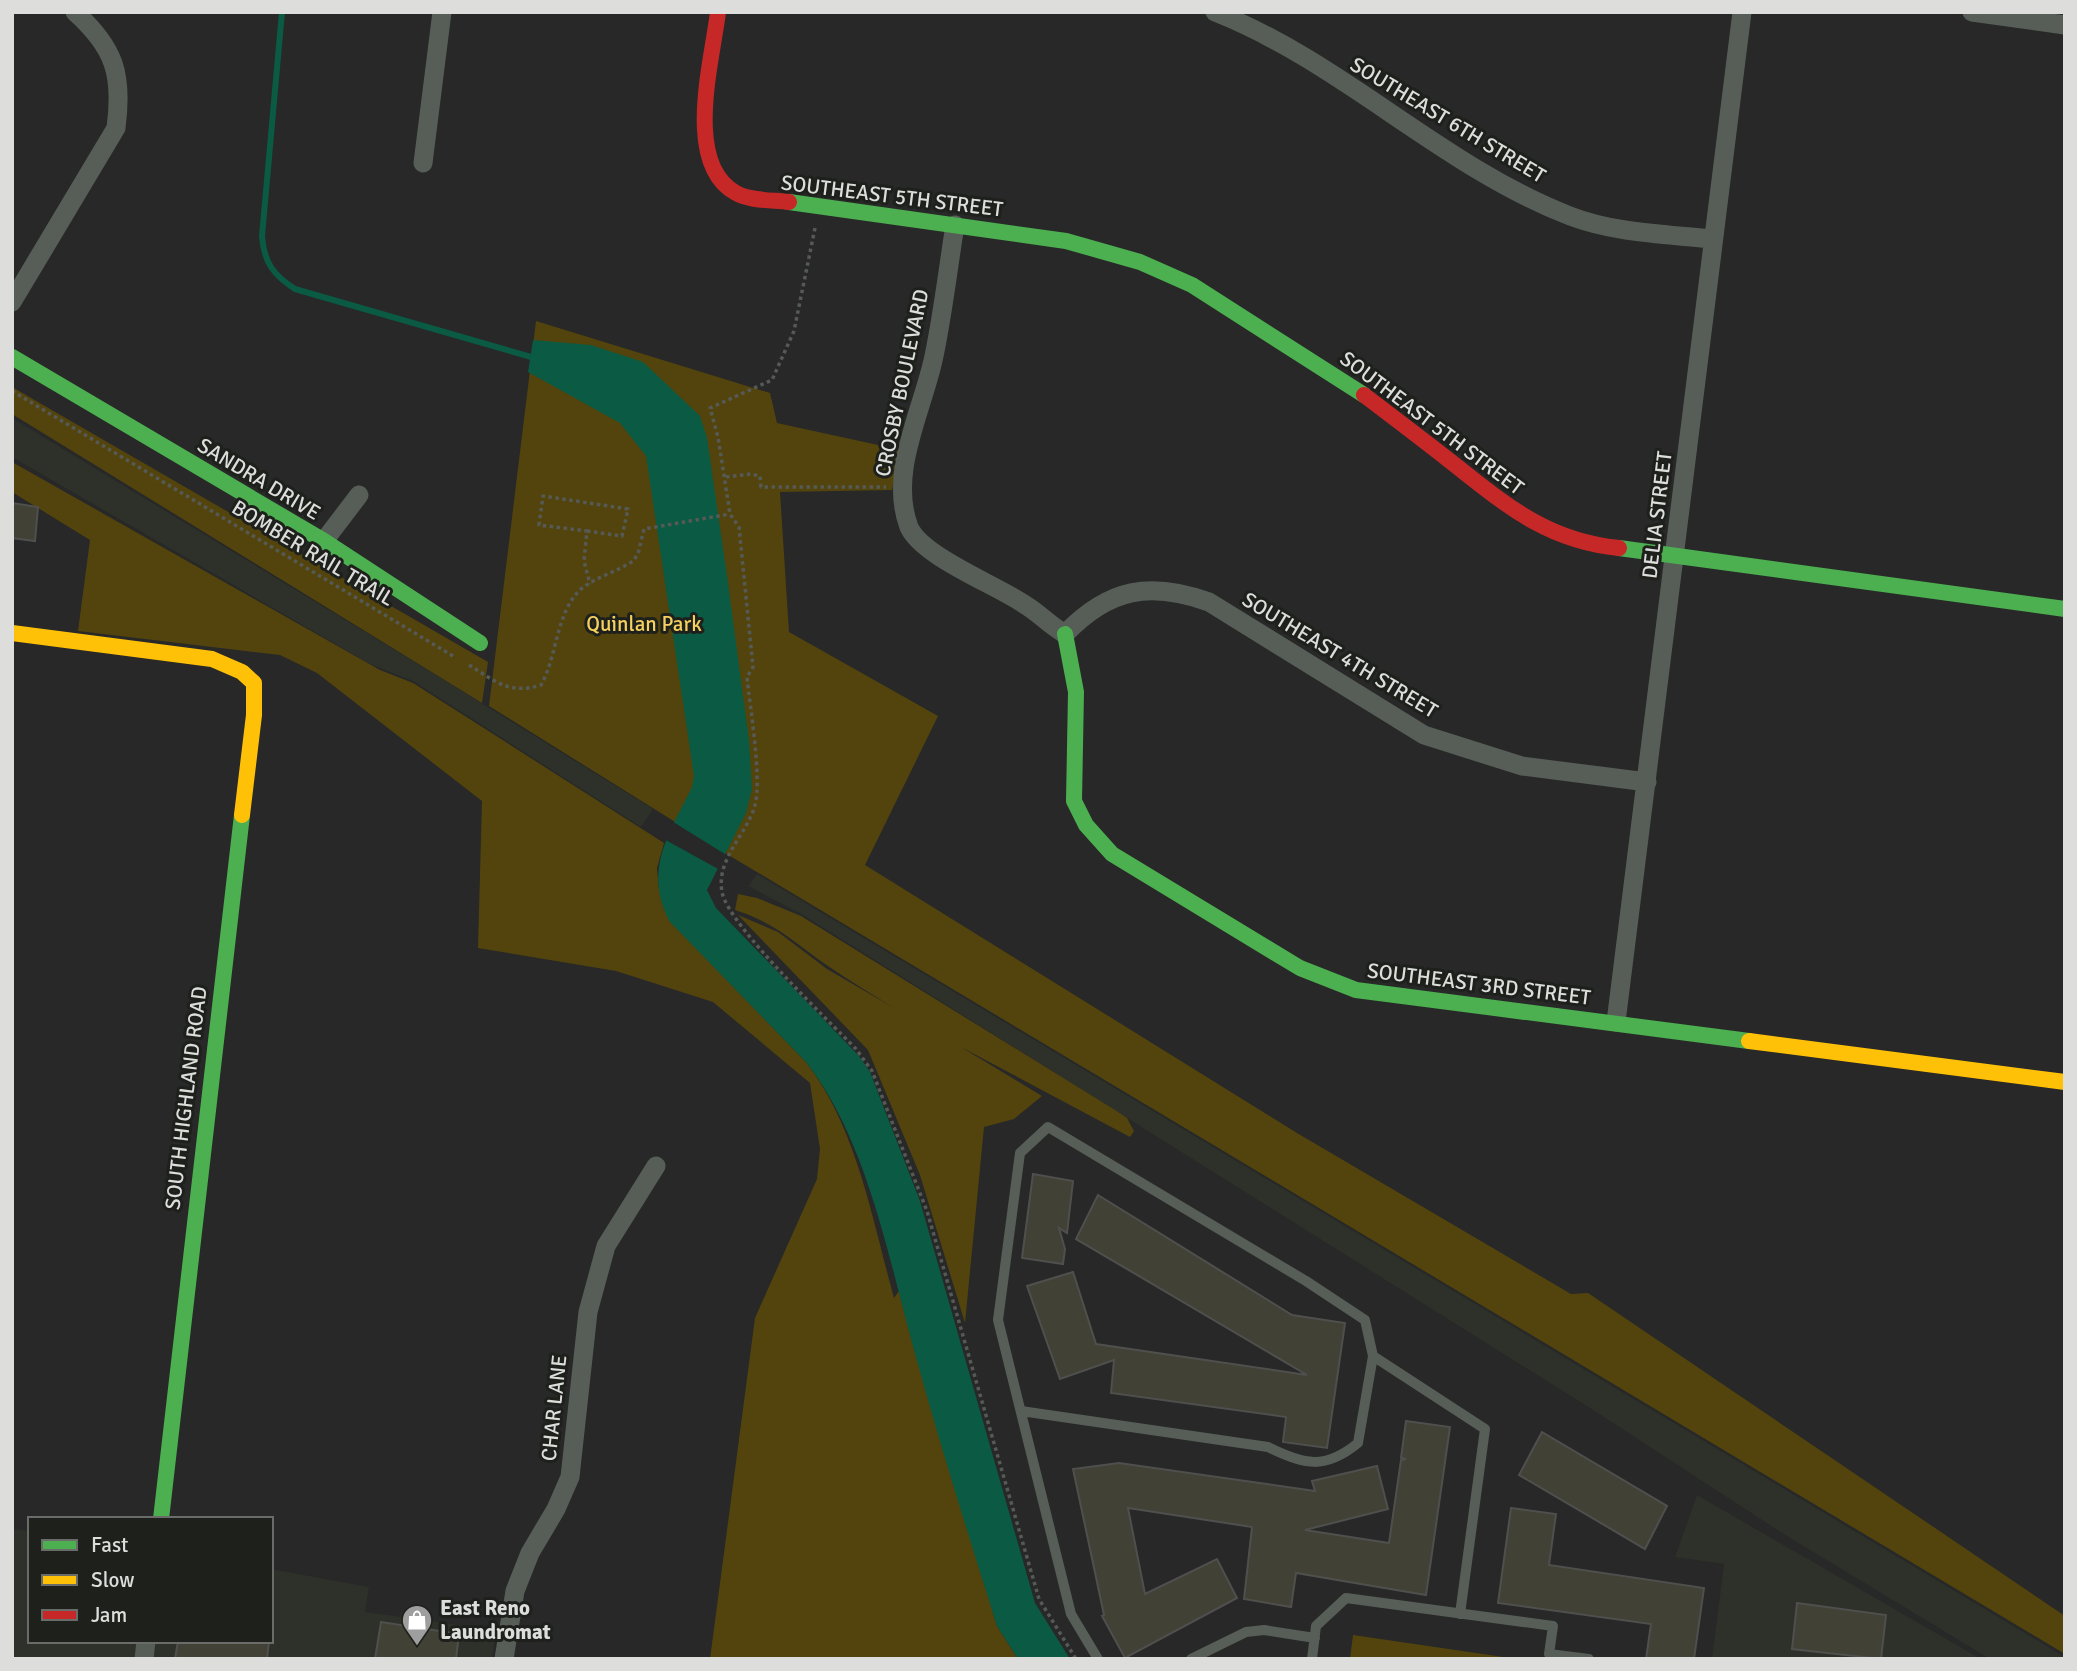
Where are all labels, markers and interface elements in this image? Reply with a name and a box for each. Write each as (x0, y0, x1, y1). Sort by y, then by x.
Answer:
street label: SOUTHEAST 6TH STREET (1346, 51, 1551, 189)
street label: SOUTHEAST 5TH STREET (780, 169, 1005, 223)
street label: CROSBY BOULEVARD (869, 287, 935, 479)
street label: SOUTHEAST 5TH STREET (1335, 345, 1530, 501)
street label: SANDRA DRIVE (193, 432, 325, 526)
street label: DELIA STREET (1636, 449, 1678, 580)
street label: BOMBER RAIL TRAIL (227, 494, 399, 612)
street label: SOUTHEAST 4TH STREET (1238, 586, 1443, 724)
park label: Quinlan Park (586, 611, 702, 637)
street label: SOUTHEAST 3RD STREET (1366, 957, 1593, 1011)
street label: SOUTH HIGHLAND ROAD (159, 985, 213, 1211)
street label: CHAR LANE (535, 1354, 573, 1462)
legend (28, 1517, 273, 1643)
text: Fast (91, 1532, 128, 1558)
text: Slow (91, 1567, 135, 1593)
place label: East Reno Laundromat (440, 1595, 551, 1645)
text: Jam (91, 1602, 127, 1628)
shop icon: East Reno Laundromat (400, 1603, 434, 1647)

